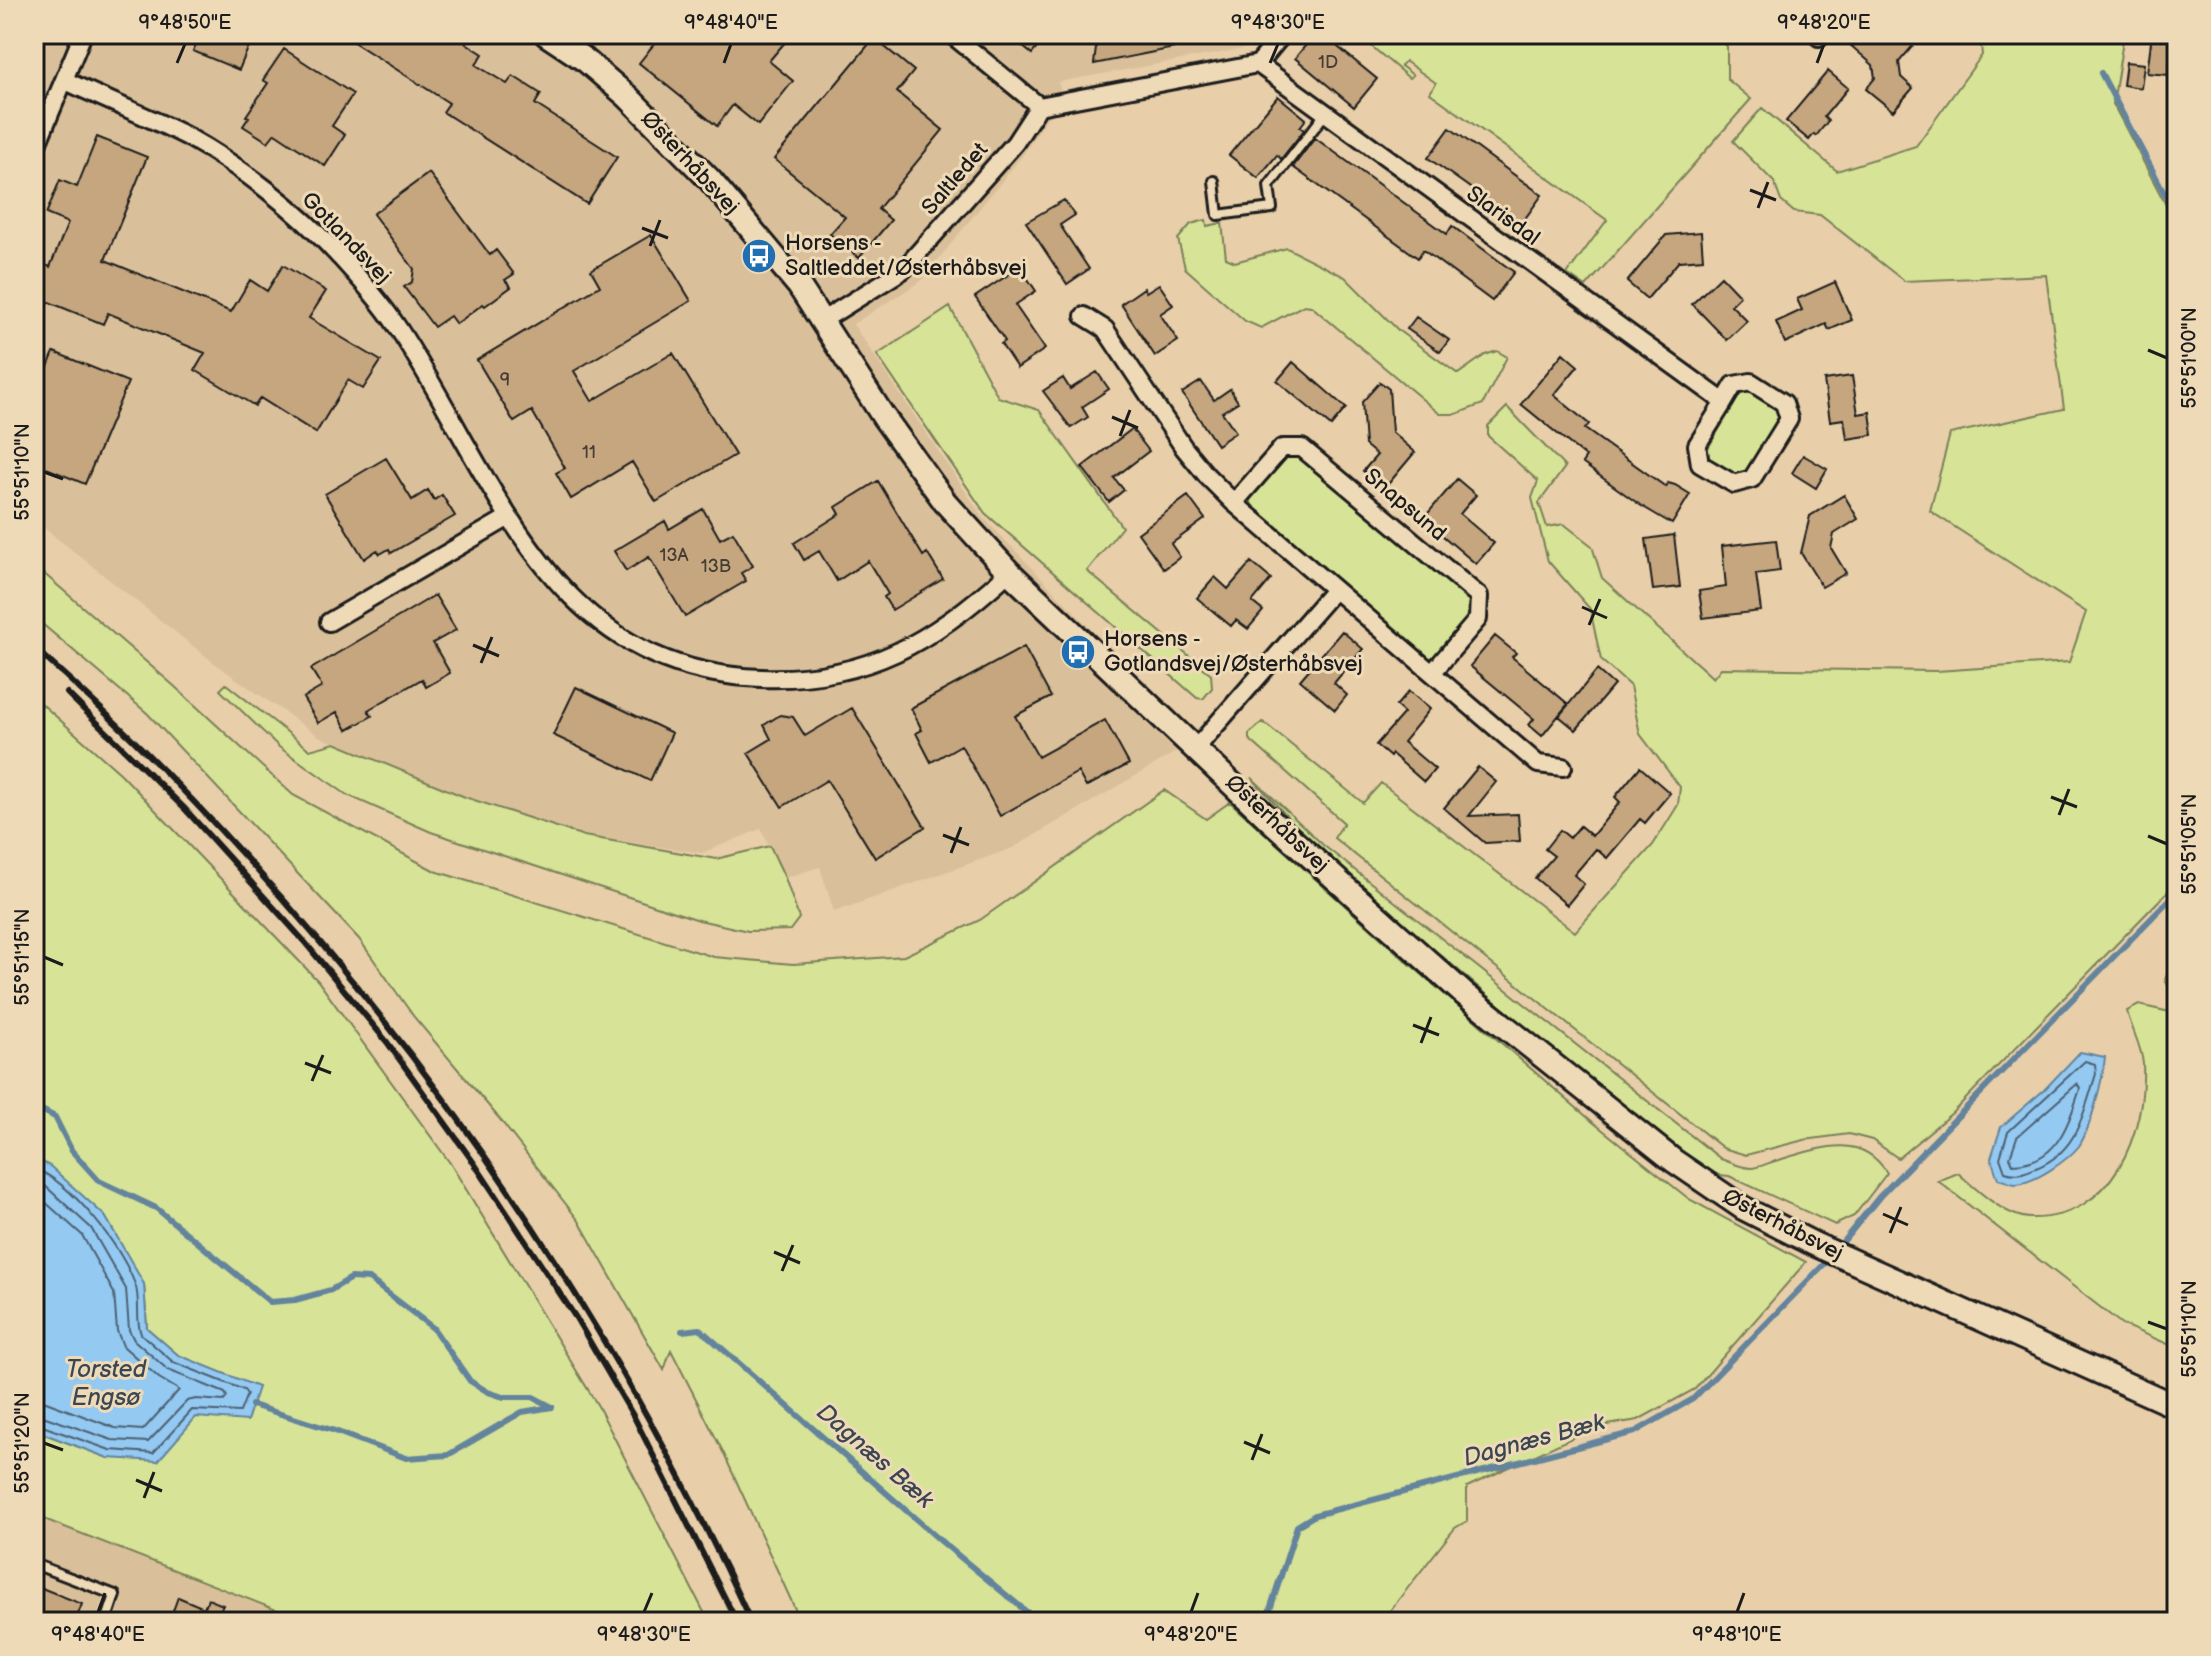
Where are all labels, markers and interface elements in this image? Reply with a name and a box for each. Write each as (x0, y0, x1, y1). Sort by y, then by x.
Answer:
text: 9°48'50"E (139, 11, 231, 35)
text: 9°48'40"E (684, 11, 778, 35)
text: 9°48'30"E (1231, 11, 1325, 35)
text: 9°48'20"E (1777, 11, 1871, 35)
house number: 1D (1318, 52, 1338, 73)
street label: Østerhåbsvej (635, 106, 745, 220)
street label: Saltledet (916, 137, 994, 221)
street label: Slarisdal (1461, 180, 1545, 252)
street label: Gotlandsvej (296, 186, 396, 290)
place label: Horsens - Saltleddet/Østerhåbsvej (785, 230, 1027, 282)
bus stop icon: Horsens - Saltleddet/Østerhåbsvej (740, 237, 778, 275)
text: 55°51'00"N (2178, 307, 2202, 409)
house number: 9 (500, 370, 510, 391)
text: 55°51'10"N (11, 423, 35, 521)
house number: 11 (582, 442, 596, 463)
street label: Snapsund (1358, 463, 1452, 547)
house number: 13A (659, 545, 689, 566)
house number: 13B (701, 556, 731, 577)
place label: Horsens - Gotlandsvej/Østerhåbsvej (1104, 626, 1363, 678)
bus stop icon: Horsens - Gotlandsvej/Østerhåbsvej (1059, 633, 1097, 671)
street label: Østerhåbsvej (1220, 769, 1334, 879)
text: 55°51'05"N (2178, 793, 2202, 895)
text: 55°51'15"N (11, 908, 35, 1006)
street label: Østerhåbsvej (1718, 1183, 1848, 1267)
text: 55°51'10"N (2178, 1280, 2202, 1378)
water label: Torsted Engsø (66, 1355, 147, 1412)
text: 55°51'20"N (11, 1392, 35, 1494)
water label: Dagnæs Bæk (811, 1397, 940, 1515)
water label: Dagnæs Bæk (1460, 1407, 1609, 1473)
text: 9°48'40"E (51, 1623, 145, 1647)
text: 9°48'30"E (597, 1623, 691, 1647)
text: 9°48'20"E (1144, 1623, 1238, 1647)
text: 9°48'10"E (1692, 1623, 1782, 1647)

